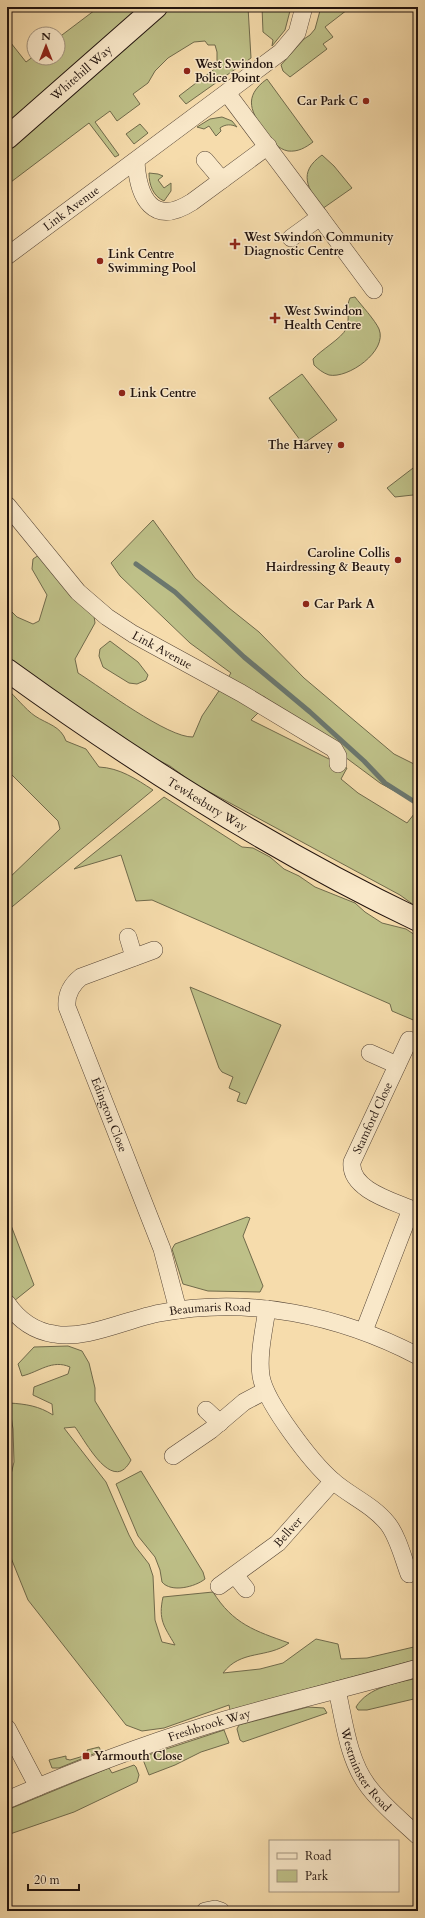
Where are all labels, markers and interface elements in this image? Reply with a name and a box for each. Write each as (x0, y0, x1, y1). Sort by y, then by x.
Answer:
north arrow (26, 26, 66, 66)
text: N (41, 29, 51, 44)
street label: Whitehill Way (47, 41, 116, 105)
place label: West Swindon Police Point (194, 56, 274, 86)
marker: West Swindon Police Point (182, 66, 192, 76)
place label: Car Park C (297, 93, 358, 109)
marker: Car Park C (361, 96, 371, 106)
street label: Link Avenue (40, 182, 102, 234)
place label: West Swindon Community Diagnostic Centre (243, 229, 394, 259)
marker: West Swindon Community Diagnostic Centre (229, 238, 241, 250)
place label: Link Centre Swimming Pool (108, 246, 197, 276)
marker: Link Centre Swimming Pool (95, 256, 105, 266)
place label: West Swindon Health Centre (283, 303, 363, 333)
marker: West Swindon Health Centre (269, 312, 281, 324)
place label: Link Centre (130, 385, 197, 401)
marker: Link Centre (117, 388, 127, 398)
place label: The Harvey (268, 437, 333, 453)
marker: The Harvey (336, 440, 346, 450)
place label: Caroline Collis Hairdressing & Beauty (266, 545, 390, 575)
marker: Caroline Collis Hairdressing & Beauty (393, 555, 403, 565)
place label: Car Park A (314, 596, 375, 612)
marker: Car Park A (301, 599, 311, 609)
street label: Link Avenue (129, 627, 195, 673)
street label: Tewkesbury Way (164, 773, 251, 835)
street label: Edington Close (87, 1075, 131, 1154)
street label: Stamford Close (349, 1080, 396, 1157)
street label: Beaumaris Road (168, 1299, 252, 1319)
street label: Bellver (270, 1513, 306, 1550)
street label: Freshbrook Way (166, 1705, 253, 1745)
street label: Westminster Road (337, 1725, 395, 1815)
place label: Yarmouth Close (94, 1748, 183, 1764)
marker: Yarmouth Close (81, 1751, 91, 1761)
legend (269, 1840, 399, 1892)
text: Road (305, 1848, 332, 1864)
scale bar (28, 1866, 79, 1892)
text: Park (305, 1868, 329, 1884)
text: 20 m (34, 1872, 61, 1888)

